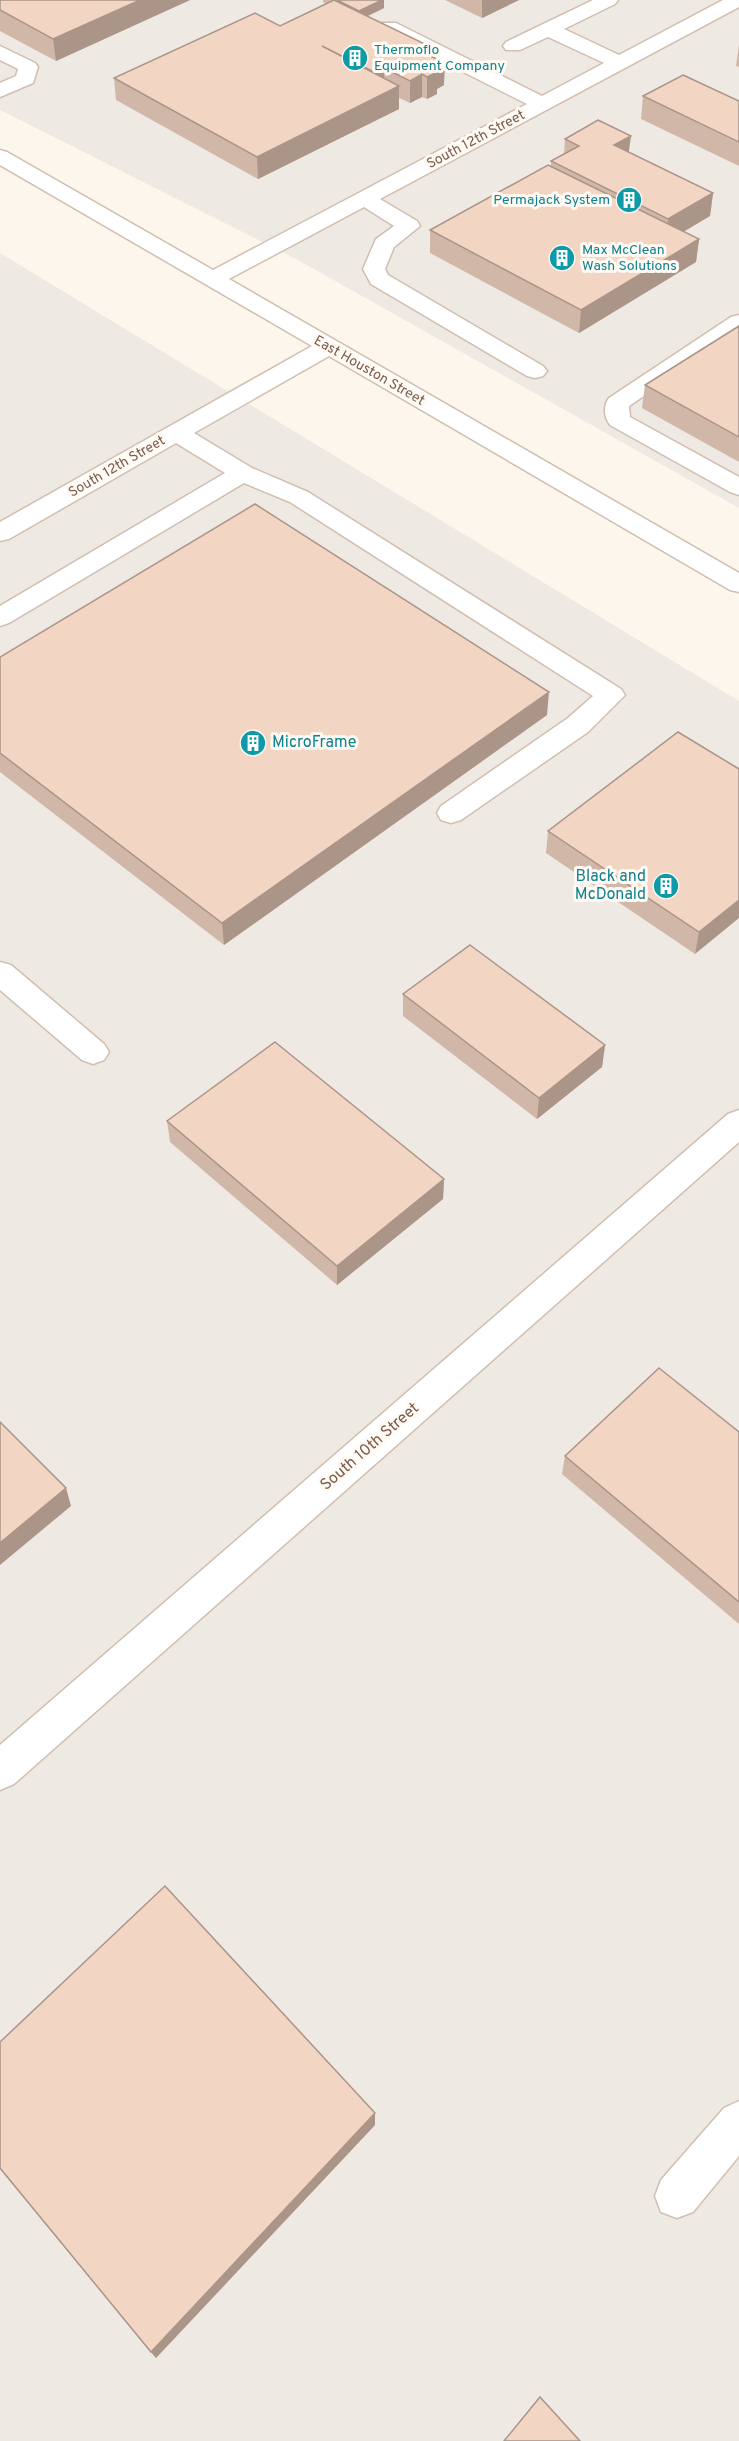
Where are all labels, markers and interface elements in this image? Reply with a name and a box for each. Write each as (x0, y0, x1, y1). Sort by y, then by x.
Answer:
place label: Thermoflo Equipment Company (374, 42, 505, 75)
building icon: Thermoflo Equipment Company (340, 43, 370, 73)
street label: South 12th Street (424, 107, 528, 173)
building icon: Permajack System (614, 185, 644, 215)
place label: Permajack System (493, 192, 610, 209)
place label: Max McClean Wash Solutions (582, 242, 677, 275)
building icon: Max McClean Wash Solutions (547, 243, 577, 273)
street label: East Houston Street (311, 332, 427, 410)
street label: South 12th Street (66, 433, 168, 501)
building icon: MicroFrame (238, 728, 268, 758)
place label: MicroFrame (272, 733, 356, 753)
place label: Black and McDonald (575, 867, 646, 905)
building icon: Black and McDonald (651, 871, 681, 901)
street label: South 10th Street (316, 1399, 424, 1495)

